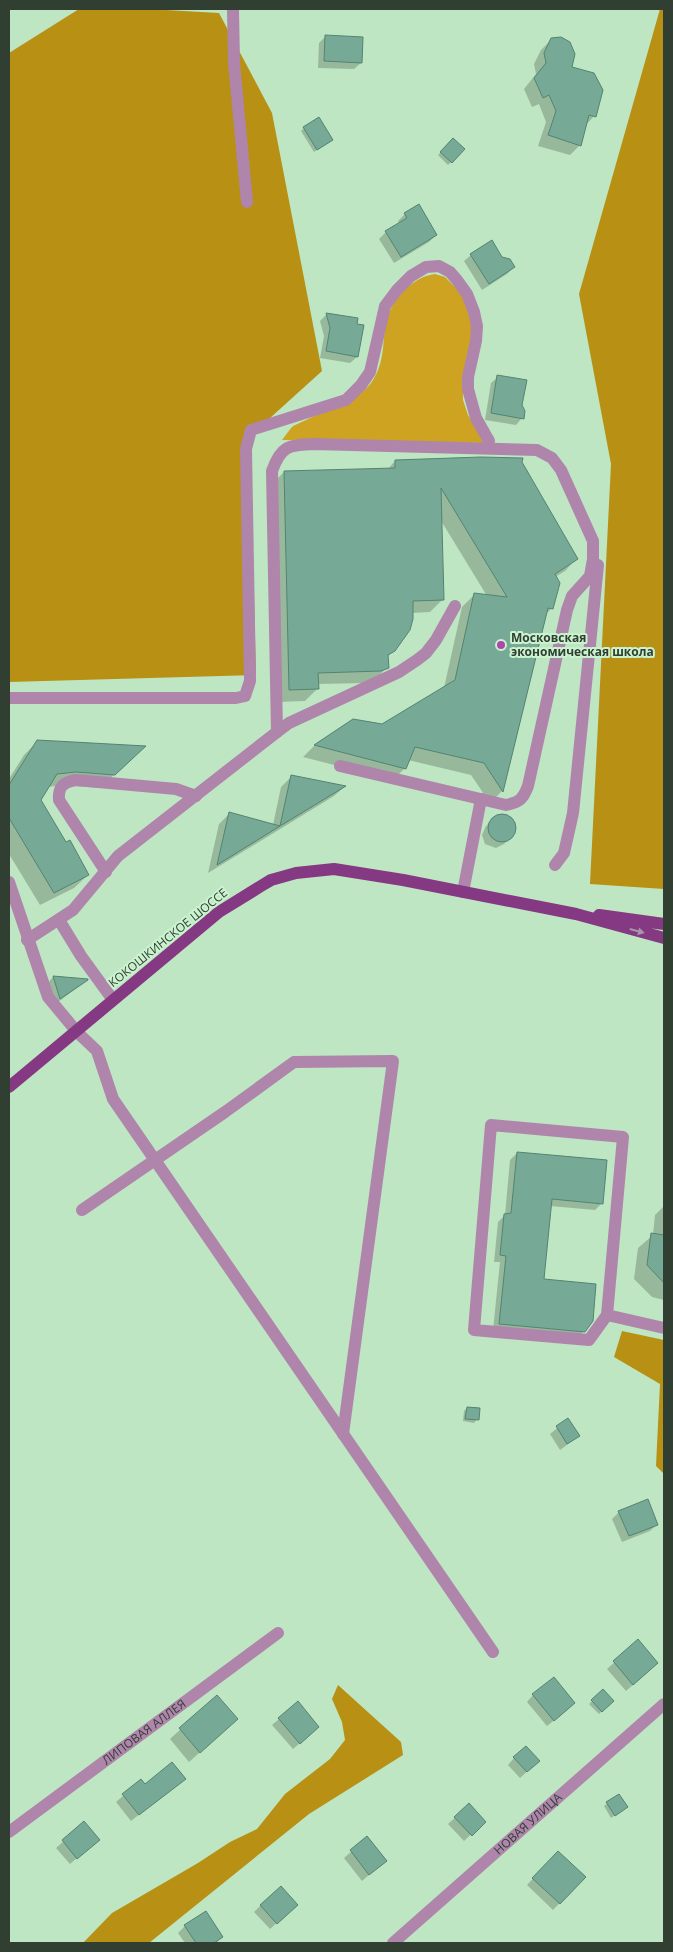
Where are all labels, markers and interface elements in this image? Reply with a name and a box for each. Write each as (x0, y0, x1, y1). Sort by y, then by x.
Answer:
place label: Московская экономическая школа (511, 629, 654, 660)
marker: Московская экономическая школа (495, 639, 507, 651)
street label: КОКОШКИНСКОЕ ШОССЕ (105, 884, 231, 991)
one-way arrow (629, 928, 644, 936)
street label: ЛИПОВАЯ АЛЛЕЯ (98, 1695, 189, 1768)
street label: НОВАЯ УЛИЦА (490, 1789, 566, 1858)

